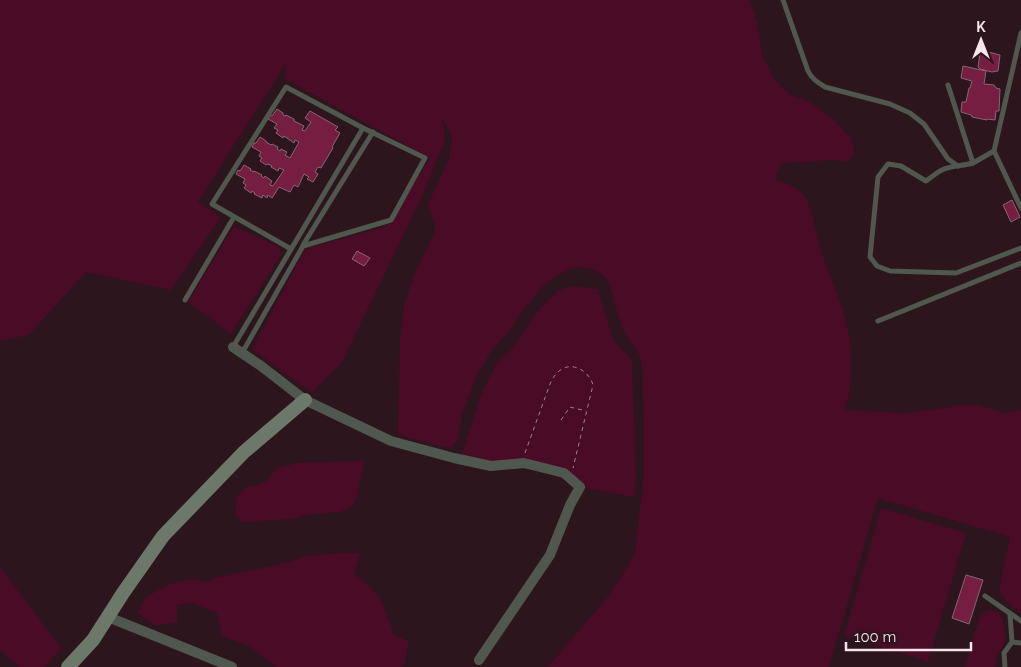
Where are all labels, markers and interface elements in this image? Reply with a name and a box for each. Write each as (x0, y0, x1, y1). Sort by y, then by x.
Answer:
north arrow (956, 15, 1006, 65)
text: K (976, 19, 986, 35)
scale bar (846, 620, 971, 652)
text: 100 m (854, 628, 896, 646)

